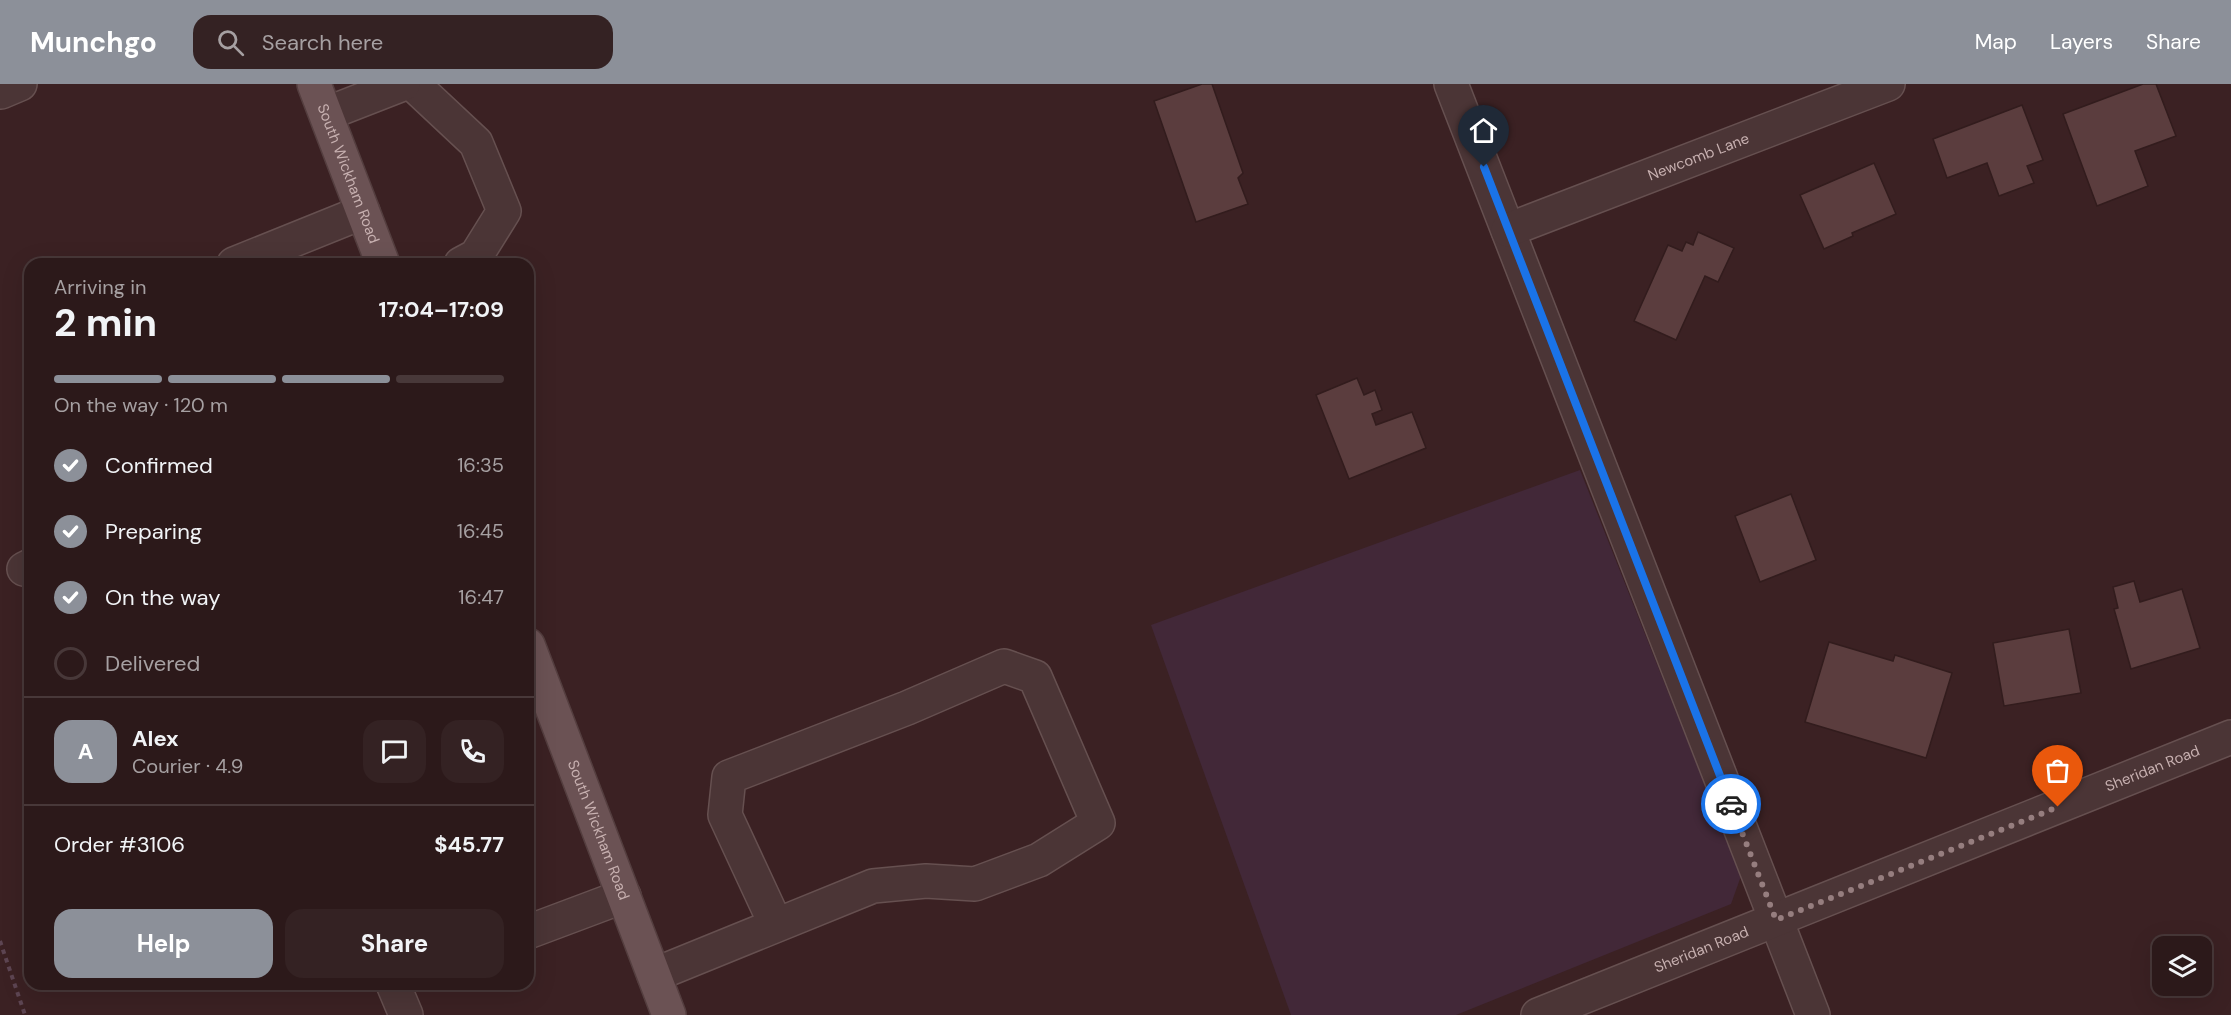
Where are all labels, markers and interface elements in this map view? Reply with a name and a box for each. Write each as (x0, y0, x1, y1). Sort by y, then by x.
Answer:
search box (193, 15, 613, 69)
text: Munchgo (30, 24, 157, 61)
icon: search (214, 26, 247, 59)
text: Search here (262, 28, 383, 57)
text: Map (1975, 28, 2017, 56)
text: Layers (2050, 28, 2113, 56)
text: Share (2146, 28, 2201, 56)
street label: South Wickham Road (313, 101, 384, 246)
pin (1458, 105, 1509, 167)
icon: home (1467, 114, 1500, 147)
street label: Newcomb Lane (1645, 128, 1752, 185)
text: Arriving in (54, 274, 146, 300)
text: 17:04–17:09 (379, 295, 504, 324)
text: 2 min (54, 297, 157, 348)
text: On the way · 120 m (54, 392, 228, 418)
icon: check (54, 449, 87, 482)
text: Confirmed (105, 451, 213, 480)
text: 16:35 (457, 452, 504, 478)
icon: check (54, 515, 87, 548)
text: Preparing (105, 517, 202, 546)
text: 16:45 (457, 518, 504, 544)
icon: check (54, 581, 87, 614)
text: On the way (105, 583, 220, 612)
text: 16:47 (458, 584, 504, 610)
text: Delivered (105, 649, 200, 678)
button: chat (363, 720, 426, 783)
button: phone (441, 720, 504, 783)
text: Alex (132, 724, 179, 753)
text: A (78, 737, 93, 766)
street label: Sheridan Road (2102, 741, 2203, 796)
pin (2032, 745, 2083, 807)
text: Courier · 4.9 (132, 753, 243, 779)
icon: bag (2041, 754, 2074, 787)
street label: South Wickham Road (563, 757, 634, 903)
courier (1701, 774, 1761, 834)
icon: car (1715, 788, 1748, 821)
text: Order #3106 (54, 830, 185, 859)
text: $45.77 (434, 830, 504, 859)
button: Help (54, 909, 273, 978)
button: Share (285, 909, 504, 978)
street label: Sheridan Road (1651, 922, 1752, 977)
map controls (2152, 936, 2212, 996)
button: layers (2152, 936, 2212, 996)

